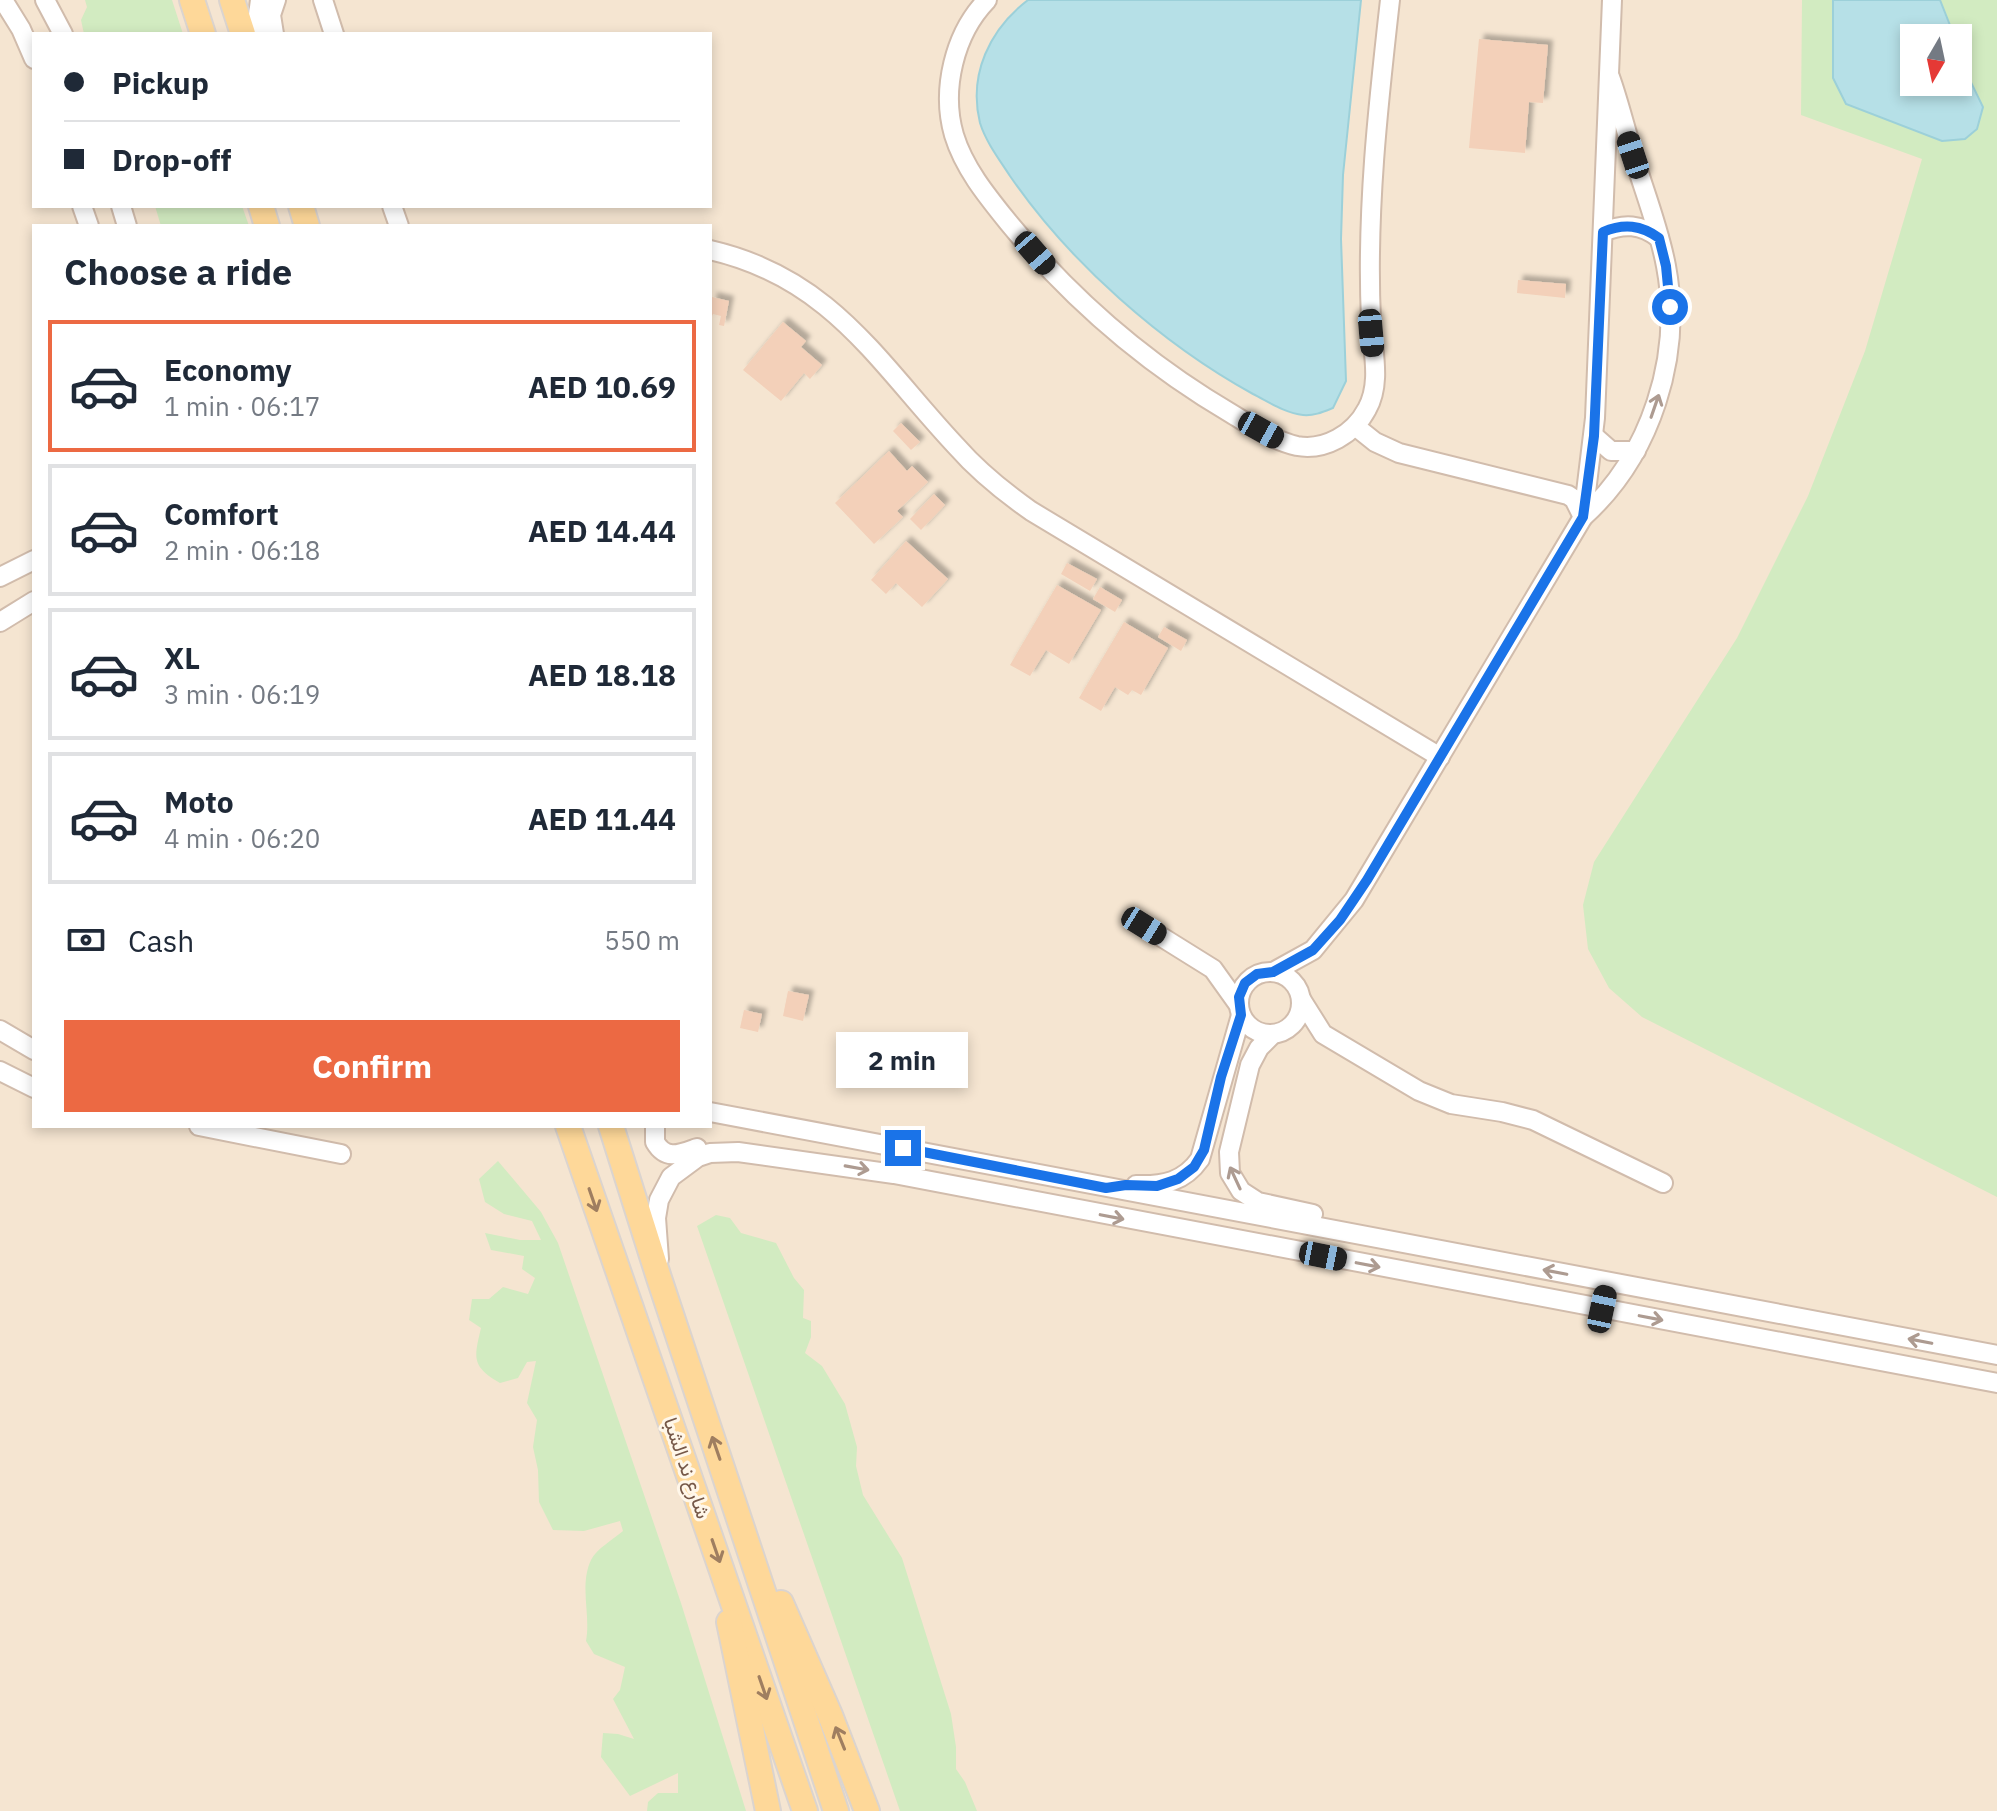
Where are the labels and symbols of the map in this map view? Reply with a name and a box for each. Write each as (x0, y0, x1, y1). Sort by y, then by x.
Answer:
north arrow (1900, 24, 1972, 96)
car (1614, 128, 1652, 182)
car (1010, 227, 1060, 279)
route start (1652, 289, 1688, 325)
car (1357, 308, 1385, 358)
one-way arrow (1649, 394, 1664, 419)
car (1234, 408, 1288, 452)
car (1117, 903, 1171, 949)
callout: 2 min (837, 1032, 969, 1088)
route end (885, 1130, 921, 1166)
one-way arrow (844, 1162, 869, 1177)
one-way arrow (1227, 1166, 1242, 1190)
one-way arrow (587, 1187, 602, 1212)
one-way arrow (1099, 1210, 1125, 1225)
car (1297, 1240, 1349, 1272)
one-way arrow (1355, 1258, 1380, 1273)
one-way arrow (1543, 1264, 1568, 1279)
car (1585, 1283, 1619, 1335)
one-way arrow (1638, 1311, 1663, 1326)
one-way arrow (1908, 1333, 1934, 1348)
street label: شارع ند الشبا (657, 1414, 717, 1522)
one-way arrow (708, 1436, 723, 1461)
one-way arrow (709, 1538, 724, 1563)
one-way arrow (757, 1675, 772, 1700)
one-way arrow (831, 1726, 846, 1751)

